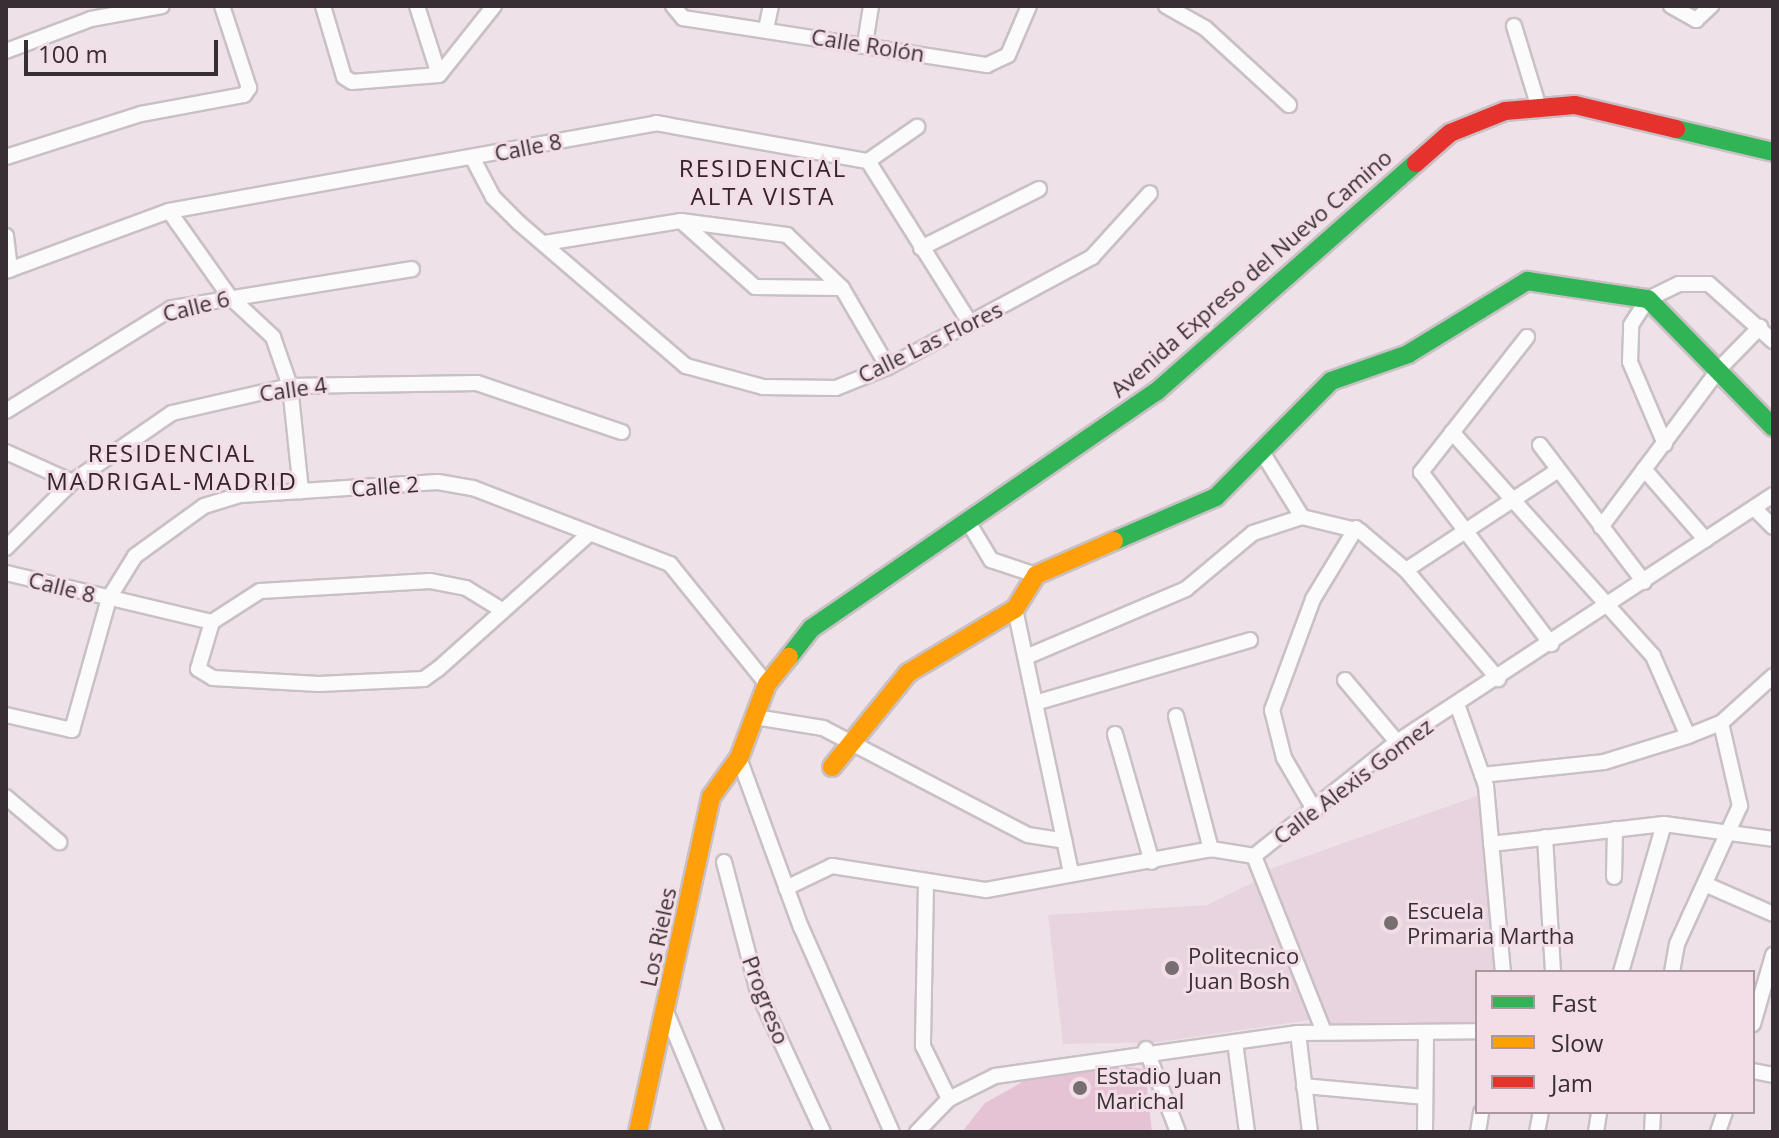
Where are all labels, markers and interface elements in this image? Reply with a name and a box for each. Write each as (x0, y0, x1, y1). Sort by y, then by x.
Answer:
street label: Calle Rolón (809, 23, 927, 67)
scale bar (28, 24, 222, 74)
text: 100 m (38, 37, 108, 70)
street label: Calle 8 (492, 128, 564, 166)
street label: Avenida Expreso del Nuevo Camino (1105, 144, 1397, 402)
district label: RESIDENCIAL ALTA VISTA (679, 154, 847, 210)
street label: Calle 6 (160, 285, 232, 327)
street label: Calle Las Flores (854, 296, 1006, 388)
street label: Calle 4 (258, 371, 328, 407)
district label: RESIDENCIAL MADRIGAL-MADRID (46, 439, 298, 495)
street label: Calle 2 (350, 470, 420, 502)
street label: Calle 8 (26, 566, 98, 608)
street label: Calle Alexis Gomez (1268, 713, 1438, 849)
street label: Los Rieles (635, 885, 681, 989)
place label: Escuela Primaria Martha (1407, 897, 1574, 948)
marker: Escuela Primaria Martha (1382, 914, 1400, 932)
place label: Politecnico Juan Bosh (1188, 942, 1299, 994)
street label: Progreso (737, 952, 795, 1048)
marker: Politecnico Juan Bosh (1163, 959, 1181, 977)
legend (1475, 970, 1755, 1114)
text: Fast (1551, 986, 1597, 1019)
text: Slow (1551, 1026, 1603, 1059)
place label: Estadio Juan Marichal (1096, 1062, 1222, 1114)
text: Jam (1551, 1066, 1593, 1099)
marker: Estadio Juan Marichal (1071, 1079, 1089, 1097)

